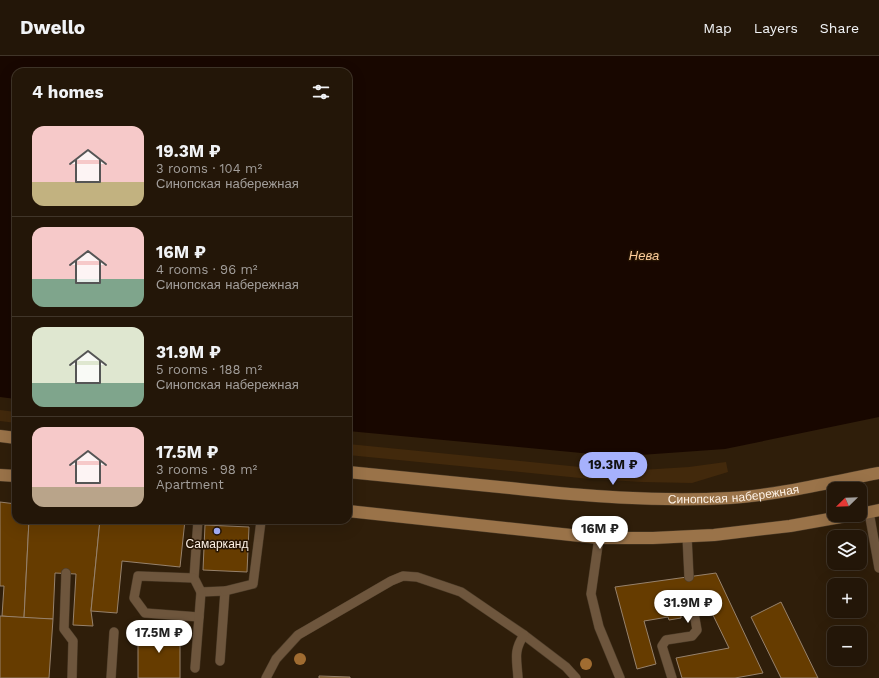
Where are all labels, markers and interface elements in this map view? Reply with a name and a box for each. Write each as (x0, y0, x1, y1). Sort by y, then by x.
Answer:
text: Dwello (20, 16, 85, 39)
text: Map (703, 20, 732, 36)
text: Layers (754, 20, 798, 36)
text: Share (820, 20, 859, 36)
icon: filters (310, 81, 332, 103)
text: 4 homes (32, 82, 103, 102)
text: 19.3M ₽ (156, 141, 221, 161)
icon: home (64, 142, 112, 190)
text: 3 rooms · 104 m² (156, 161, 262, 176)
text: Синопская набережная (156, 176, 299, 191)
text: 16M ₽ (156, 242, 206, 262)
icon: home (64, 243, 112, 291)
water label: Нева (629, 248, 659, 263)
text: 4 rooms · 96 m² (156, 262, 258, 277)
text: Синопская набережная (156, 277, 299, 292)
text: 31.9M ₽ (156, 342, 221, 362)
icon: home (64, 343, 112, 391)
text: 5 rooms · 188 m² (156, 362, 262, 377)
text: Синопская набережная (156, 377, 299, 392)
text: 17.5M ₽ (156, 442, 219, 462)
icon: home (64, 443, 112, 491)
pin: 19.3M ₽ (576, 452, 650, 486)
text: 19.3M ₽ (588, 457, 638, 472)
text: 3 rooms · 98 m² (156, 462, 257, 477)
text: Apartment (156, 477, 224, 492)
street label: Синопская набережная (668, 482, 800, 506)
north arrow (827, 482, 867, 522)
map controls (827, 482, 867, 666)
pin: 16M ₽ (572, 516, 628, 550)
text: 16M ₽ (581, 521, 619, 536)
marker: Самарканд (212, 526, 222, 536)
button: layers (827, 530, 867, 570)
place label: Самарканд (186, 537, 248, 551)
button: + (827, 578, 867, 618)
pin: 31.9M ₽ (651, 590, 725, 624)
text: 31.9M ₽ (663, 595, 713, 610)
pin: 17.5M ₽ (122, 620, 196, 654)
text: 17.5M ₽ (135, 625, 183, 640)
button: − (827, 626, 867, 666)

